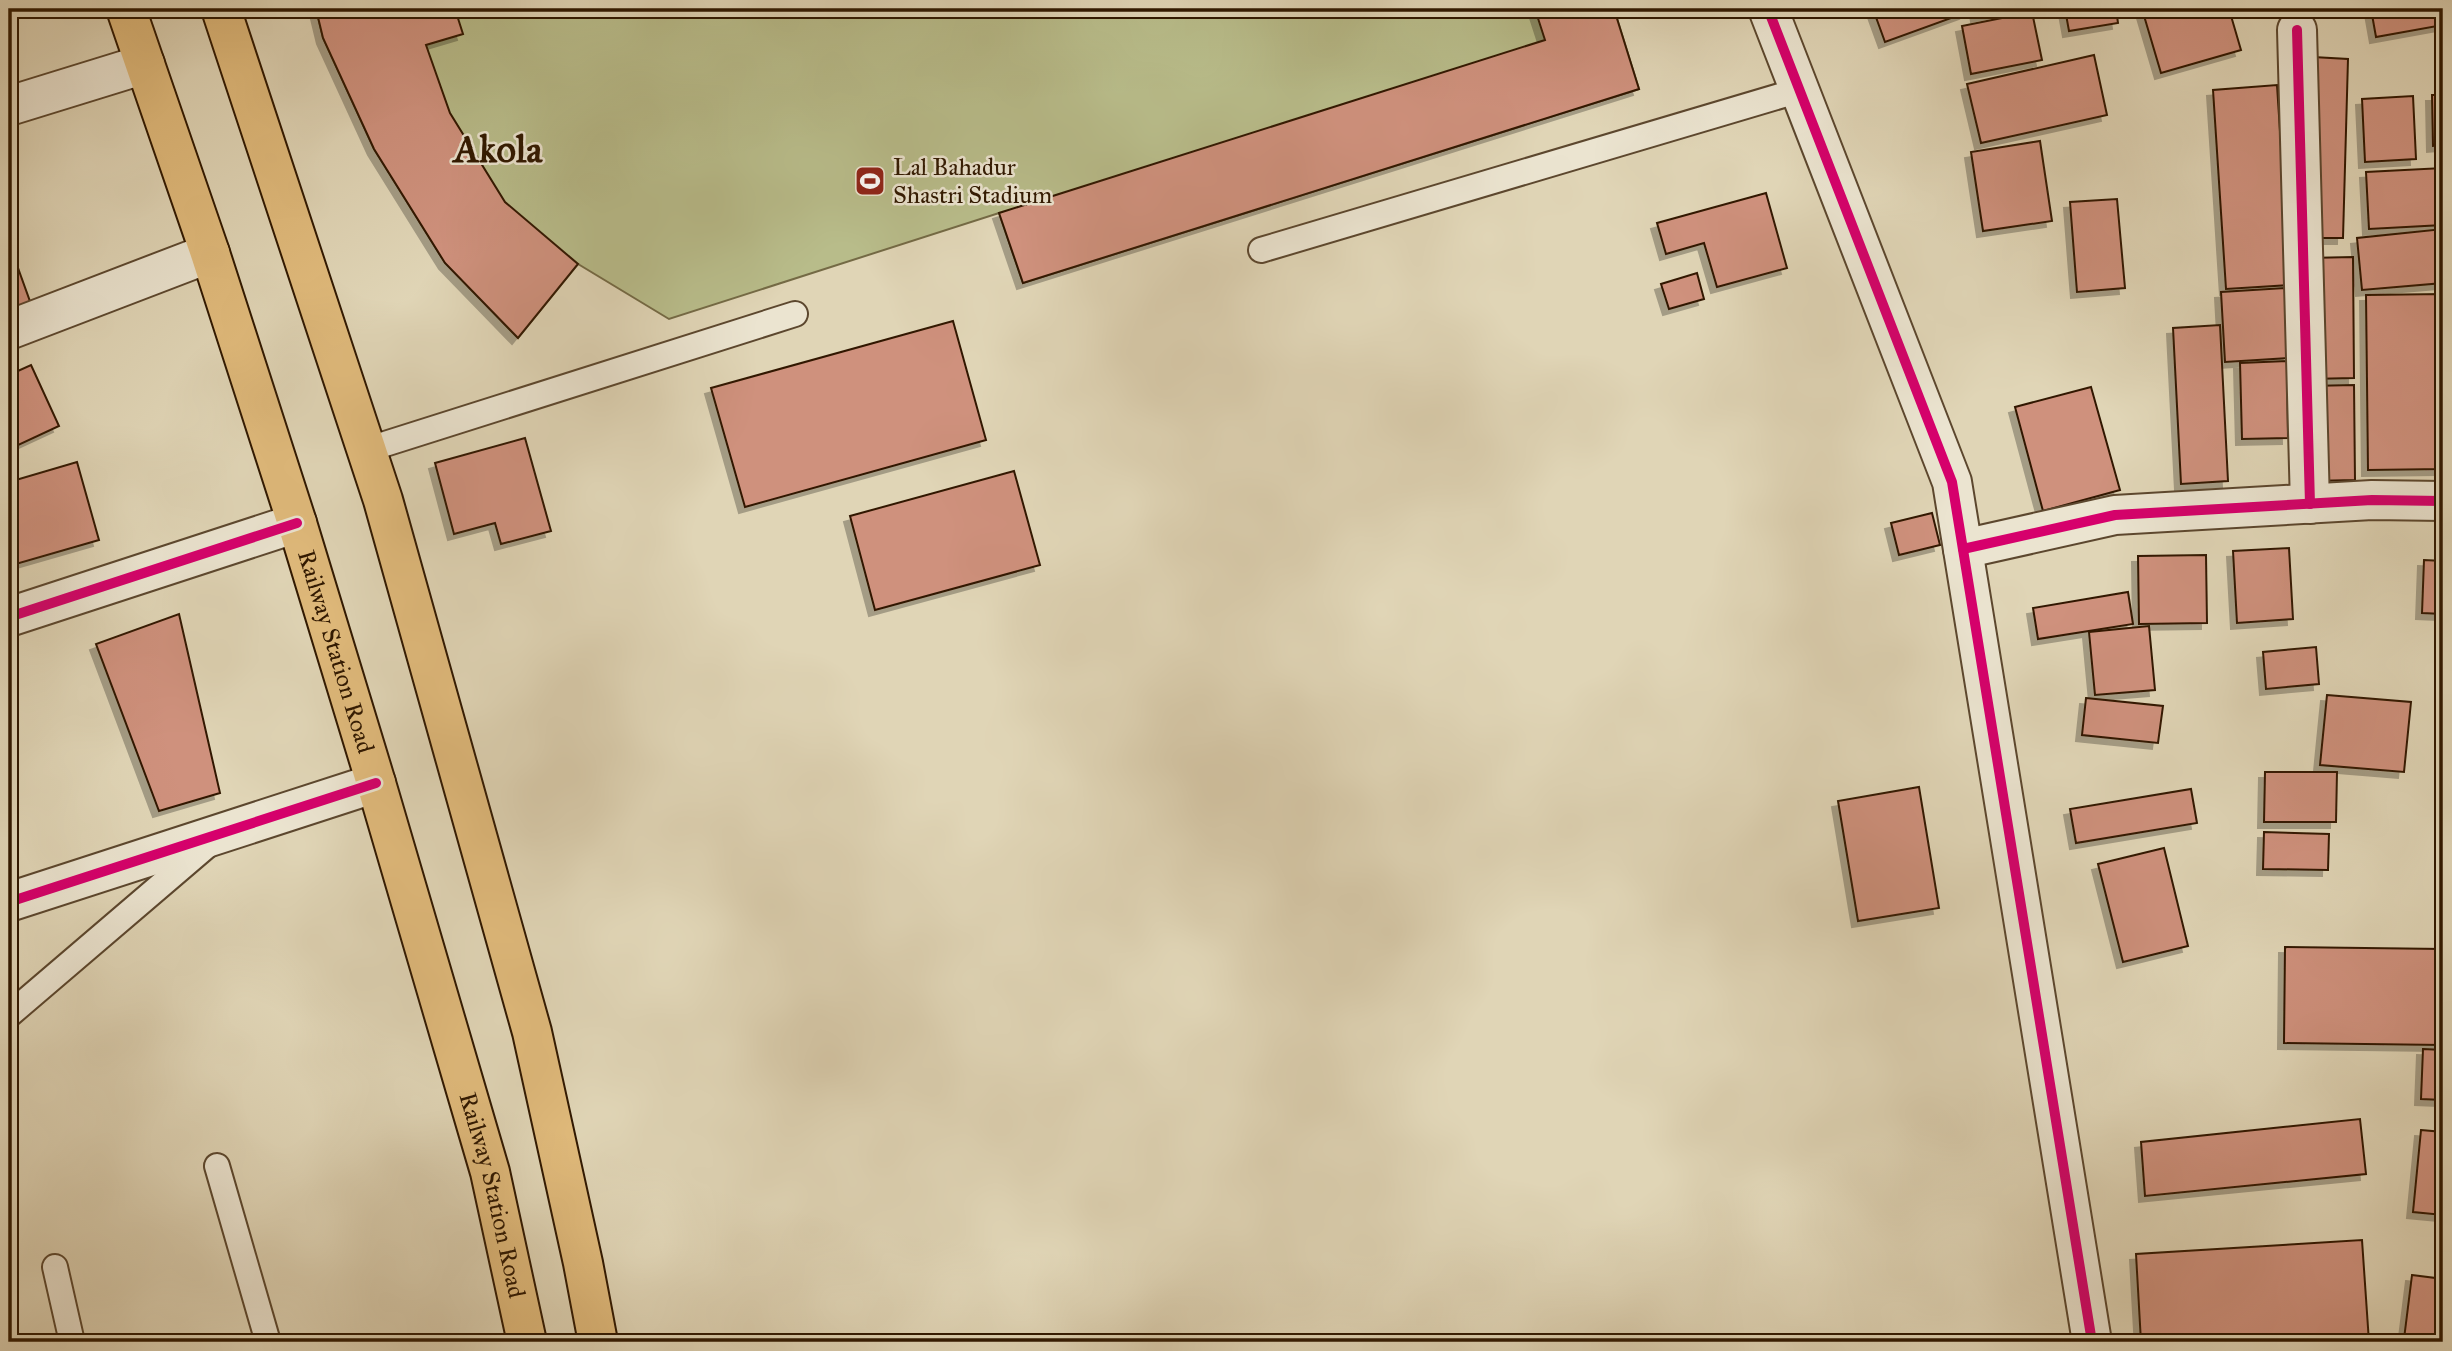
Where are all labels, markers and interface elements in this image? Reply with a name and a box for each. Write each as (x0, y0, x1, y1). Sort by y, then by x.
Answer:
district label: Akola (452, 126, 543, 172)
place label: Lal Bahadur Shastri Stadium (893, 152, 1052, 210)
sports icon: Lal Bahadur Shastri Stadium (853, 164, 887, 198)
street label: Railway Station Road (291, 546, 381, 757)
street label: Railway Station Road (452, 1089, 532, 1301)

